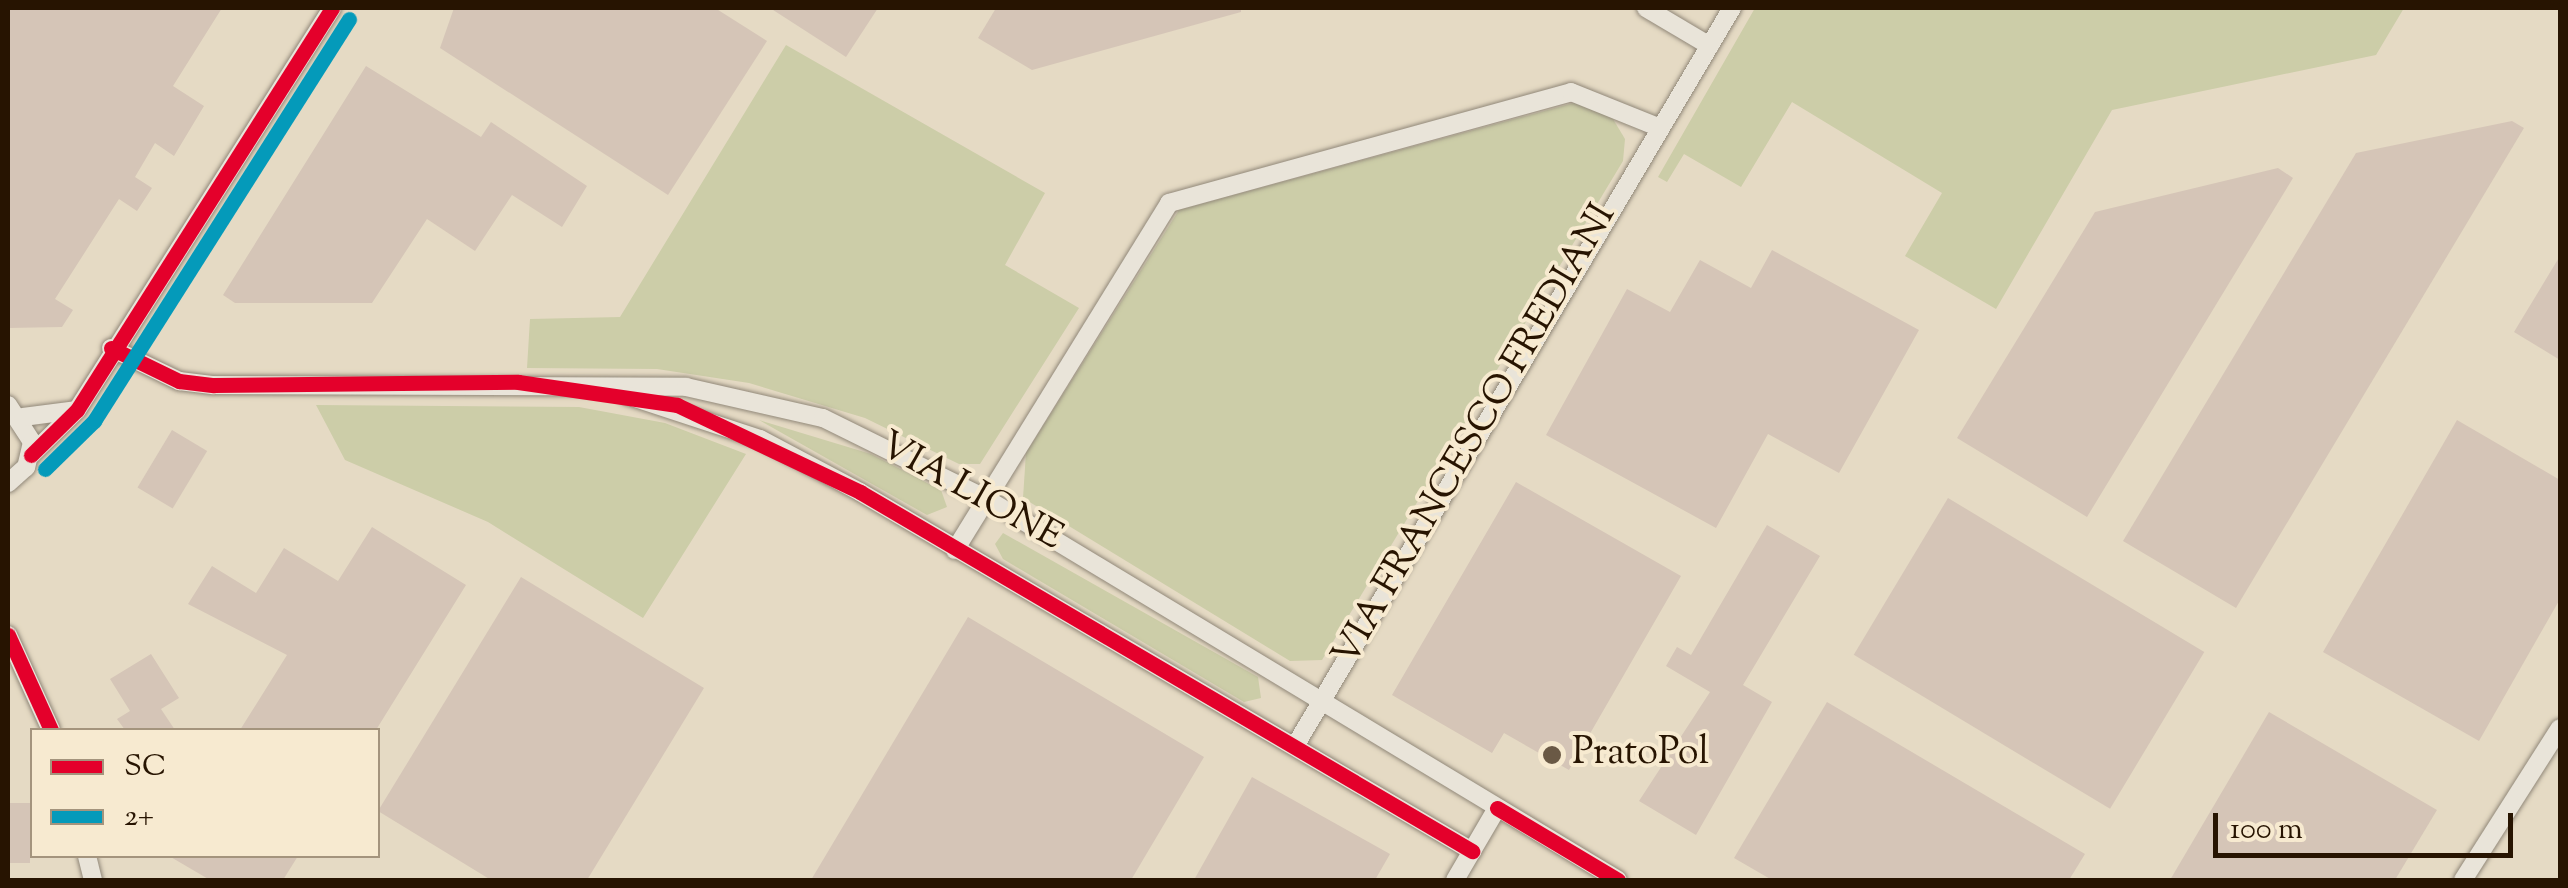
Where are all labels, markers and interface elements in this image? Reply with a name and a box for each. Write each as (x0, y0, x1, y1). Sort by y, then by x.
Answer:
street label: VIA FRANCESCO FREDIANI (1325, 197, 1627, 675)
street label: VIA LIONE (870, 424, 1070, 562)
legend (30, 728, 380, 858)
place label: PratoPol (1572, 732, 1709, 778)
marker: PratoPol (1541, 744, 1563, 766)
text: SC (124, 746, 166, 789)
scale bar (2218, 793, 2518, 855)
text: 2+ (124, 796, 154, 839)
text: 100 m (2230, 809, 2303, 852)

